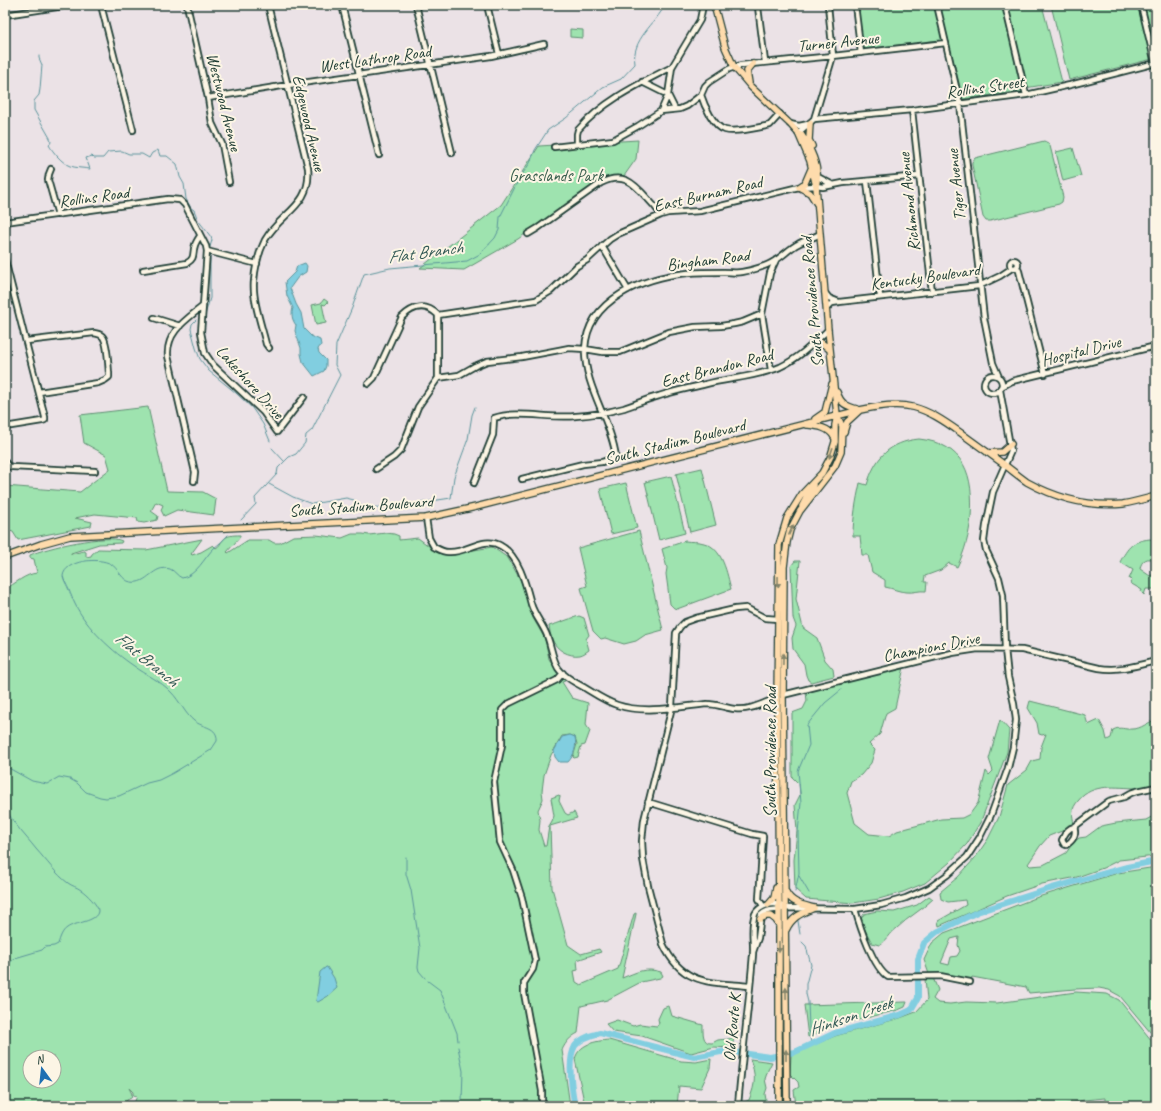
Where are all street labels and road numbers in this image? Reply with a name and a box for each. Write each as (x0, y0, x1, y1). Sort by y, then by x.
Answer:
street label: Turner Avenue (797, 27, 881, 57)
street label: West Lathrop Road (318, 40, 434, 77)
street label: Westwood Avenue (202, 51, 247, 155)
street label: Rollins Street (945, 71, 1027, 103)
street label: Edgewood Avenue (288, 73, 331, 175)
street label: Tiger Avenue (942, 147, 970, 222)
street label: Richmond Avenue (893, 150, 925, 252)
street label: East Burnam Road (652, 171, 767, 217)
street label: Rollins Road (58, 181, 134, 212)
street label: South Providence Road (796, 233, 828, 368)
street label: Bingham Road (665, 244, 754, 275)
street label: Kentucky Boulevard (869, 259, 983, 295)
street label: Hospital Drive (1039, 331, 1124, 371)
street label: Lakeshore Drive (211, 341, 290, 424)
street label: East Brandon Road (659, 343, 777, 392)
street label: South Stadium Boulevard (602, 414, 750, 470)
street label: South Stadium Boulevard (288, 490, 436, 522)
street label: Champions Drive (881, 627, 982, 667)
street label: South Providence Road (760, 683, 781, 817)
street label: Old Route K (719, 991, 746, 1062)

